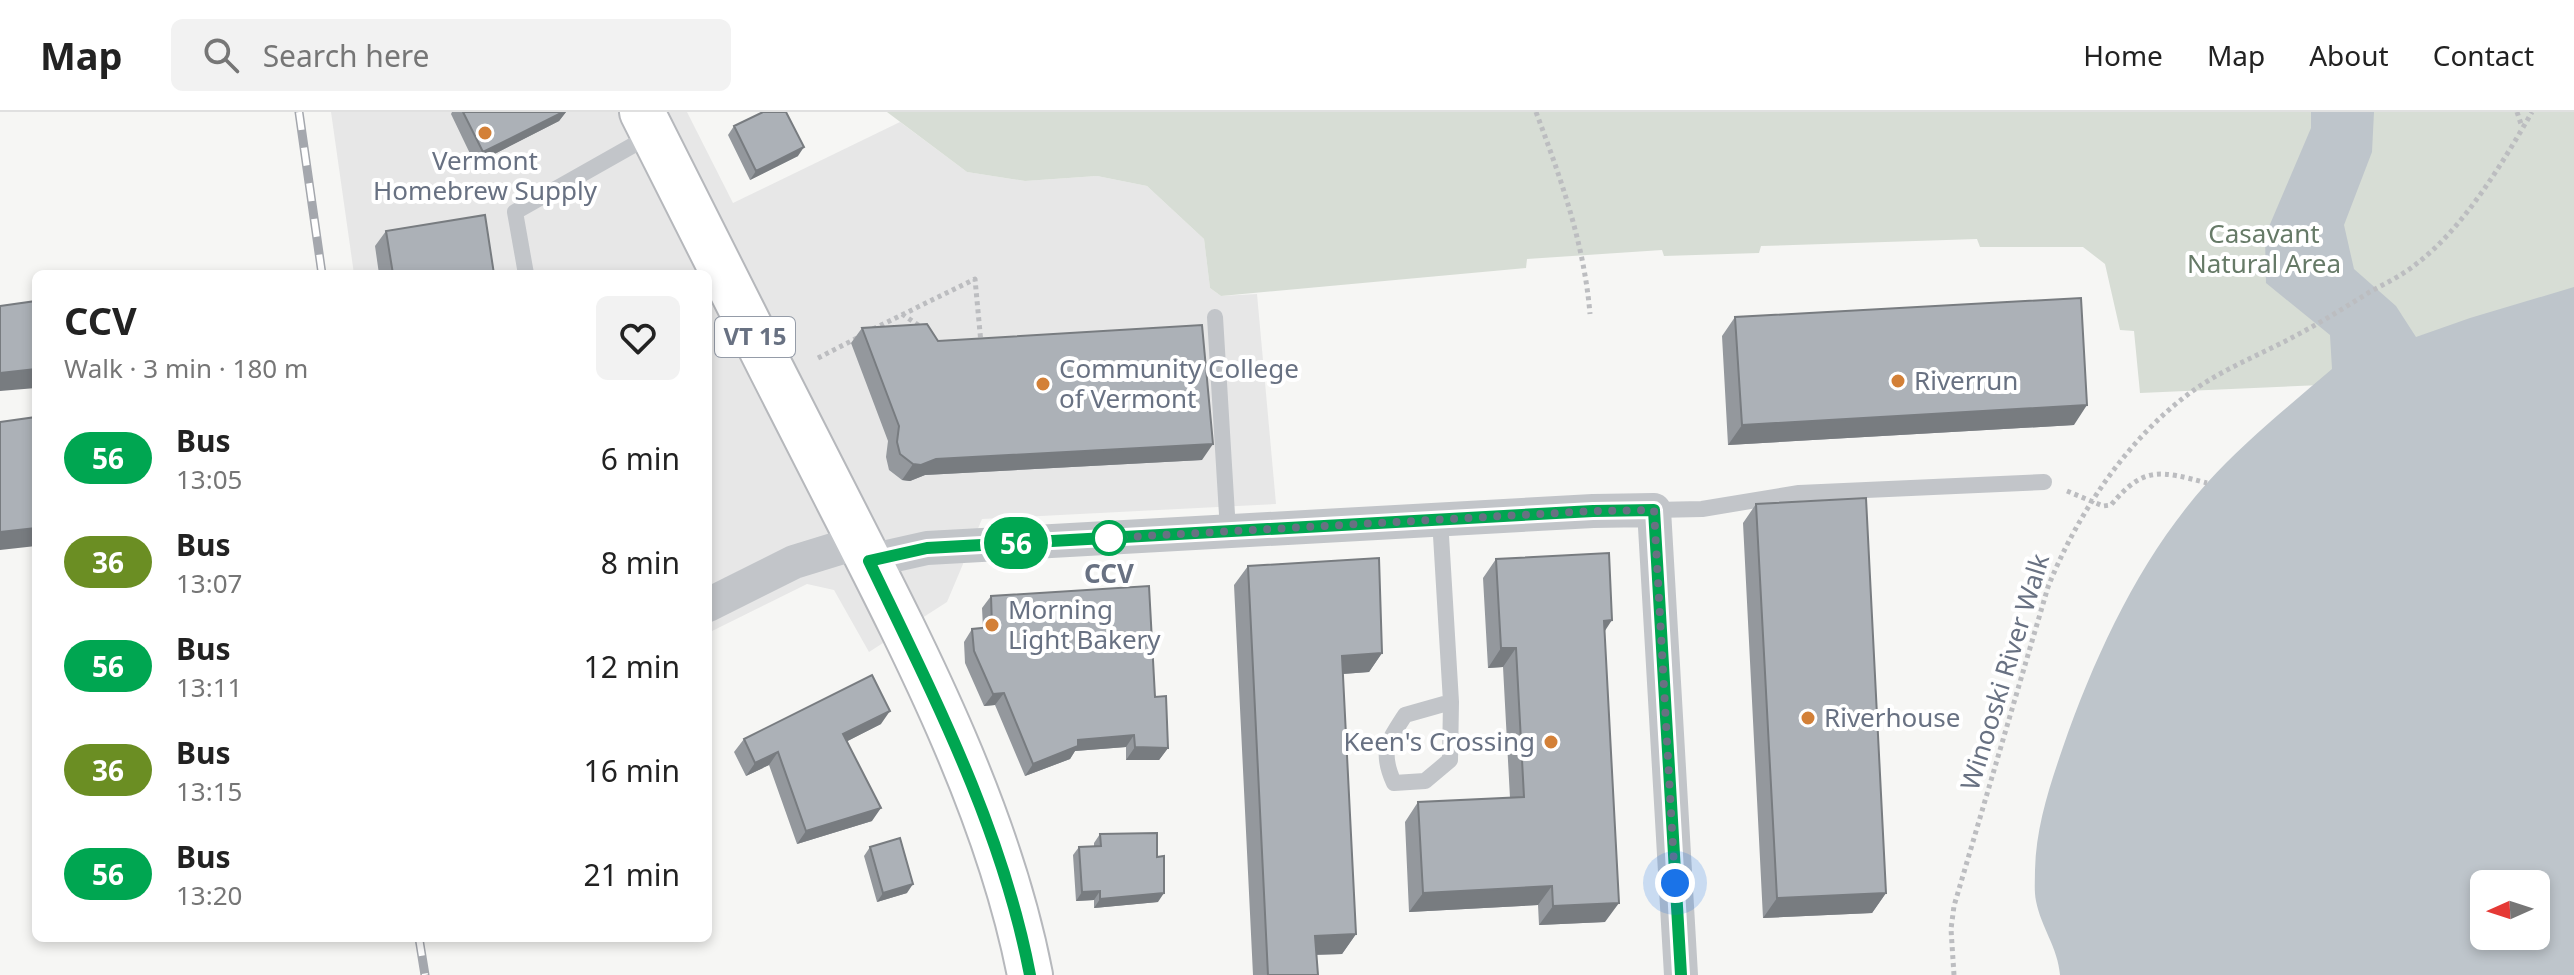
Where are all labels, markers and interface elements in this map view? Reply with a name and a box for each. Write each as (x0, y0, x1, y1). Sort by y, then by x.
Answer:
search box (171, 19, 731, 91)
text: Map (40, 29, 123, 81)
icon: search (199, 33, 243, 77)
text: Search here (263, 35, 430, 76)
text: Home (2083, 36, 2163, 74)
text: Map (2207, 36, 2265, 74)
text: About (2309, 36, 2389, 74)
text: Contact (2433, 36, 2534, 74)
marker: Vermont Homebrew Supply (476, 124, 494, 142)
place label: Vermont Homebrew Supply (373, 142, 598, 208)
park label: Casavant Natural Area (2187, 215, 2341, 281)
text: CCV (64, 294, 137, 346)
button: heart (596, 296, 680, 380)
road number: VT 15 (715, 317, 795, 357)
text: Walk · 3 min · 180 m (64, 350, 308, 386)
place label: Community College of Vermont (1059, 350, 1299, 416)
place label: Riverrun (1914, 362, 2018, 398)
marker: Riverrun (1889, 372, 1907, 390)
marker: Community College of Vermont (1034, 375, 1052, 393)
text: Bus (176, 420, 231, 461)
text: 6 min (601, 438, 680, 479)
text: 56 (92, 439, 124, 477)
text: 13:05 (176, 461, 242, 497)
line badge: 56 (980, 517, 1052, 569)
marker: CCV (1092, 521, 1126, 555)
text: Bus (176, 524, 231, 565)
text: 56 (1000, 524, 1032, 562)
text: 8 min (601, 542, 680, 583)
text: 36 (92, 543, 124, 581)
street label: Winooski River Walk (1951, 549, 2057, 794)
place label: CCV (1084, 555, 1134, 591)
text: 13:07 (176, 565, 242, 601)
place label: Morning Light Bakery (1008, 591, 1161, 657)
marker: Morning Light Bakery (983, 616, 1001, 634)
text: Bus (176, 628, 231, 669)
text: 12 min (584, 646, 680, 687)
text: 56 (92, 647, 124, 685)
text: 13:11 (176, 669, 242, 705)
place label: Riverhouse (1824, 699, 1960, 735)
marker: Riverhouse (1799, 709, 1817, 727)
place label: Keen's Crossing (1343, 723, 1535, 759)
text: Bus (176, 732, 231, 773)
marker: Keen's Crossing (1542, 733, 1560, 751)
text: 16 min (584, 750, 680, 791)
text: 36 (92, 751, 124, 789)
text: 13:15 (176, 773, 242, 809)
text: Bus (176, 836, 231, 877)
text: 21 min (584, 854, 680, 895)
text: 56 (92, 855, 124, 893)
your location (1655, 863, 1695, 903)
north arrow (2470, 870, 2550, 950)
map controls (2470, 870, 2550, 950)
text: 13:20 (176, 877, 242, 913)

